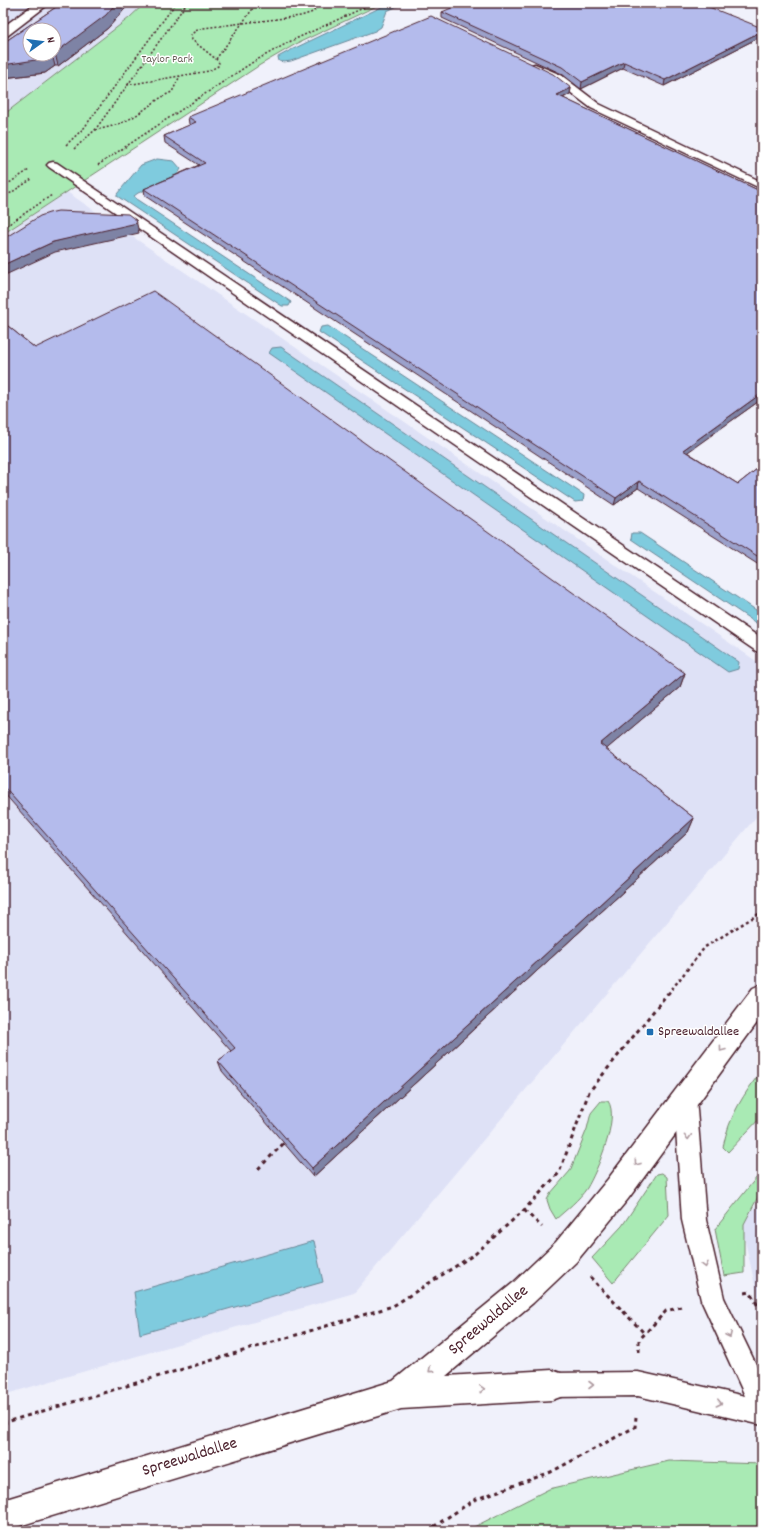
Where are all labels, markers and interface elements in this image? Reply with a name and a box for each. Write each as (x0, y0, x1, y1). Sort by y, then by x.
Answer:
north arrow (22, 22, 62, 62)
text: N (41, 35, 58, 45)
park label: Taylor Park (141, 51, 193, 68)
place label: Spreewaldallee (658, 1022, 739, 1042)
marker: Spreewaldallee (645, 1027, 655, 1037)
one-way arrow (720, 1045, 727, 1052)
one-way arrow (684, 1134, 693, 1140)
one-way arrow (634, 1159, 642, 1166)
one-way arrow (700, 1262, 708, 1269)
street label: Spreewaldallee (444, 1280, 534, 1362)
one-way arrow (724, 1330, 732, 1338)
one-way arrow (428, 1365, 436, 1372)
one-way arrow (588, 1381, 594, 1389)
one-way arrow (479, 1385, 485, 1394)
one-way arrow (715, 1398, 722, 1406)
street label: Spreewaldallee (139, 1432, 241, 1484)

